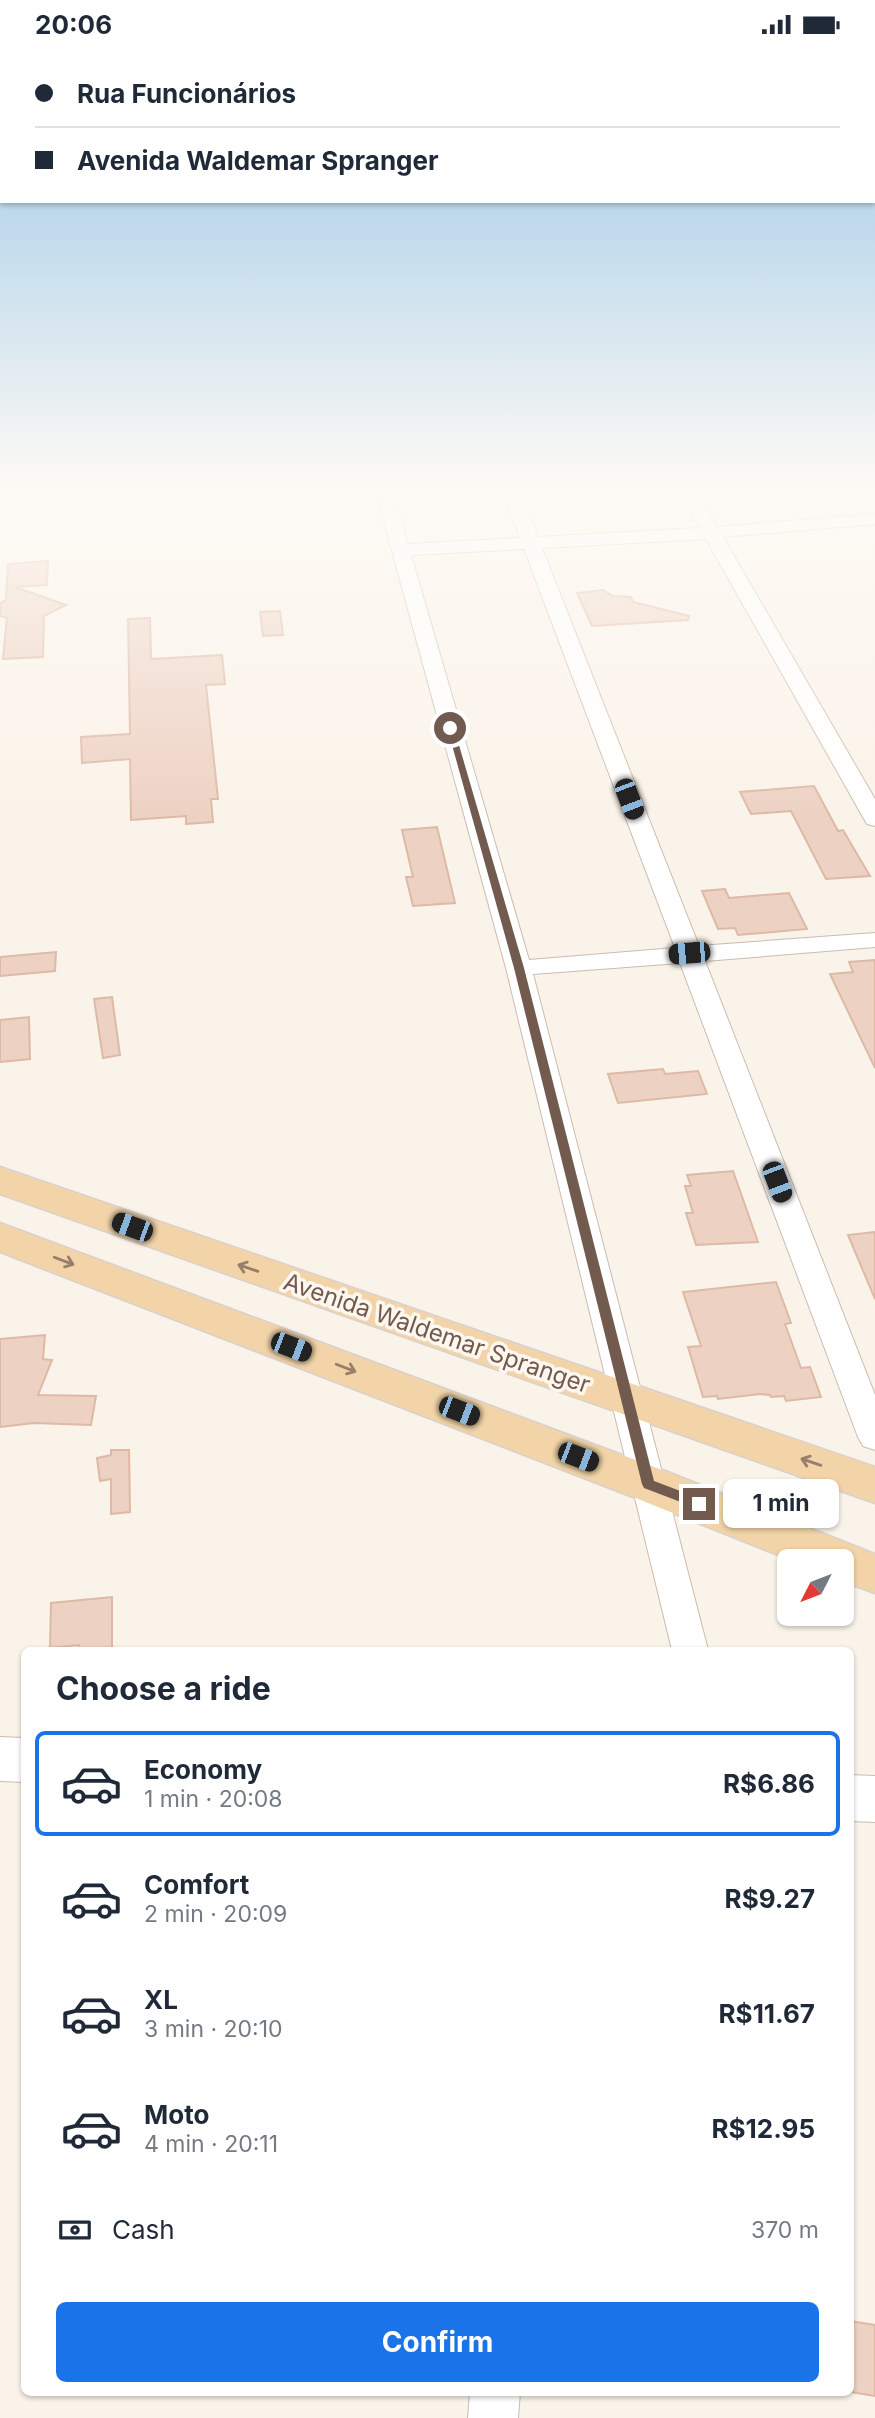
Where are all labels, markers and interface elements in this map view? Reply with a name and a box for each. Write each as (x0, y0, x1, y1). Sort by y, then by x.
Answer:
text: 20:06 (35, 9, 112, 40)
text: Rua Funcionários (77, 78, 296, 109)
text: Avenida Waldemar Spranger (77, 145, 439, 176)
route start (434, 712, 466, 744)
car (612, 776, 647, 822)
car (668, 941, 711, 965)
car (760, 1159, 795, 1205)
car (109, 1210, 156, 1244)
one-way arrow (52, 1256, 74, 1269)
one-way arrow (238, 1261, 260, 1273)
street label: Avenida Waldemar Spranger (280, 1267, 594, 1399)
car (268, 1330, 315, 1364)
one-way arrow (334, 1362, 356, 1375)
car (436, 1394, 483, 1428)
car (555, 1440, 602, 1474)
one-way arrow (800, 1455, 822, 1467)
callout: 1 min (724, 1479, 839, 1529)
route end (683, 1488, 715, 1520)
text: 1 min (753, 1489, 809, 1517)
north arrow (777, 1549, 854, 1626)
map controls (777, 1549, 854, 1626)
text: Choose a ride (56, 1669, 271, 1708)
icon: car (60, 1752, 123, 1815)
text: Economy (144, 1754, 262, 1785)
text: R$6.86 (723, 1768, 815, 1799)
text: 1 min · 20:08 (144, 1785, 283, 1813)
icon: car (60, 1867, 123, 1930)
text: Comfort (144, 1869, 249, 1900)
text: R$9.27 (725, 1883, 815, 1914)
text: 2 min · 20:09 (144, 1900, 287, 1928)
icon: car (60, 1982, 123, 2045)
text: XL (144, 1984, 178, 2015)
text: R$11.67 (719, 1998, 815, 2029)
text: 3 min · 20:10 (144, 2015, 283, 2043)
icon: car (60, 2097, 123, 2160)
text: Moto (144, 2099, 209, 2130)
text: R$12.95 (711, 2113, 815, 2144)
text: 4 min · 20:11 (144, 2130, 278, 2158)
icon: cash (56, 2211, 94, 2249)
text: Cash (112, 2214, 175, 2245)
text: 370 m (751, 2216, 819, 2244)
button: Confirm (56, 2302, 819, 2382)

